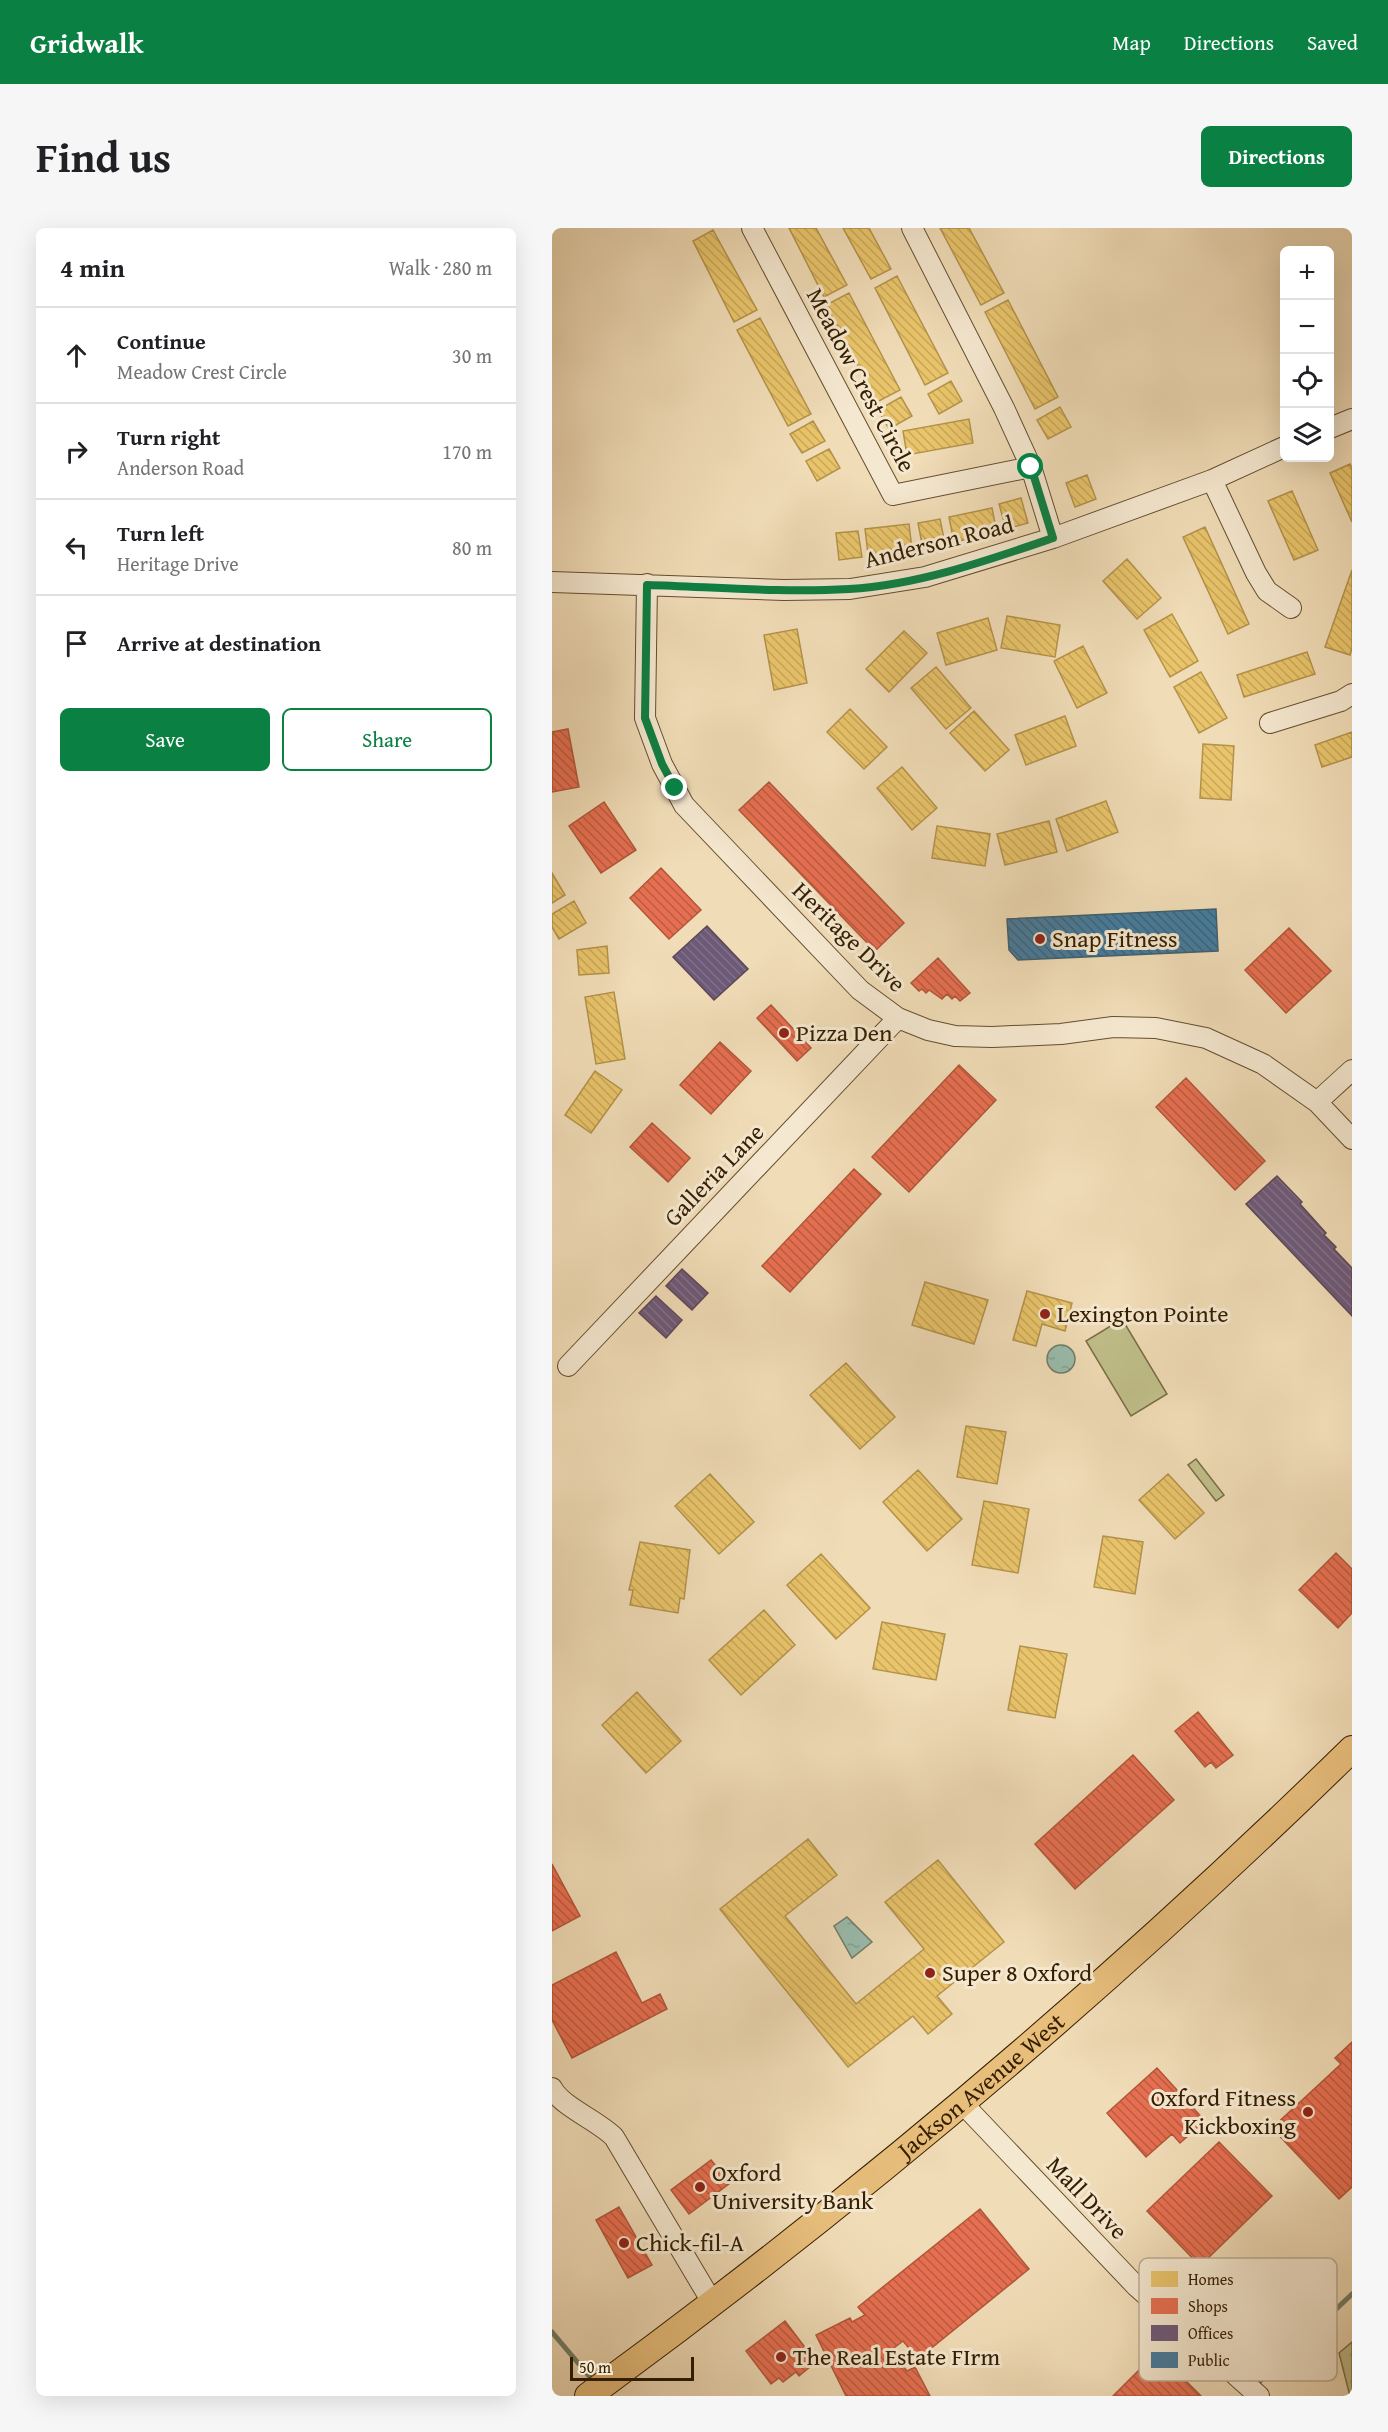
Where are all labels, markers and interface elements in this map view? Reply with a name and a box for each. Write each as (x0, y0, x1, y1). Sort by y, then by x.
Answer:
text: Gridwalk (30, 22, 143, 63)
text: Map (1112, 27, 1151, 58)
text: Directions (1184, 27, 1274, 58)
text: Saved (1307, 27, 1358, 58)
text: Find us (36, 126, 171, 187)
button: Directions (1201, 126, 1352, 187)
map controls (1280, 246, 1334, 462)
button: + (1280, 246, 1334, 300)
text: 4 min (60, 248, 125, 287)
text: Walk · 280 m (389, 253, 492, 282)
street label: Meadow Crest Circle (798, 281, 925, 478)
button: − (1280, 300, 1334, 354)
text: Continue (117, 325, 206, 357)
icon: ahead (60, 339, 93, 372)
text: 30 m (452, 341, 492, 370)
button: locate (1280, 354, 1334, 408)
text: Meadow Crest Circle (117, 357, 287, 386)
button: layers (1280, 408, 1334, 462)
text: Turn right (117, 421, 220, 453)
icon: right (60, 435, 93, 468)
text: 170 m (442, 437, 492, 466)
text: Anderson Road (117, 453, 244, 482)
route start (1017, 453, 1043, 479)
street label: Anderson Road (861, 506, 1017, 577)
text: Turn left (117, 517, 204, 549)
icon: left (60, 531, 93, 564)
text: 80 m (452, 533, 492, 562)
text: Heritage Drive (117, 549, 239, 578)
icon: arrive (60, 627, 93, 660)
text: Arrive at destination (117, 627, 321, 659)
button: Save (60, 708, 270, 771)
button: Share (282, 708, 492, 771)
route end (661, 774, 687, 800)
street label: Heritage Drive (785, 873, 914, 1000)
place label: Snap Fitness (1052, 921, 1177, 956)
marker: Snap Fitness (1033, 932, 1047, 946)
place label: Pizza Den (796, 1015, 893, 1050)
marker: Pizza Den (777, 1026, 791, 1040)
street label: Galleria Lane (655, 1115, 772, 1234)
place label: Lexington Pointe (1057, 1296, 1229, 1331)
marker: Lexington Pointe (1038, 1307, 1052, 1321)
place label: Super 8 Oxford (942, 1955, 1092, 1990)
marker: Super 8 Oxford (923, 1966, 937, 1980)
street label: Jackson Avenue West (887, 2004, 1073, 2169)
place label: Oxford Fitness Kickboxing (1151, 2080, 1296, 2143)
marker: Oxford Fitness Kickboxing (1301, 2105, 1315, 2119)
street label: Mall Drive (1039, 2148, 1136, 2247)
place label: Oxford University Bank (712, 2155, 874, 2218)
marker: Oxford University Bank (693, 2180, 707, 2194)
place label: Chick-fil-A (636, 2225, 744, 2260)
marker: Chick-fil-A (617, 2236, 631, 2250)
legend (1139, 2258, 1337, 2381)
text: Homes (1188, 2267, 1234, 2291)
text: Shops (1188, 2294, 1228, 2318)
text: Offices (1188, 2321, 1233, 2345)
place label: The Real Estate FIrm (793, 2339, 1000, 2374)
text: Public (1188, 2348, 1230, 2372)
marker: The Real Estate FIrm (774, 2350, 788, 2364)
scale bar (570, 2354, 694, 2382)
text: 50 m (579, 2355, 611, 2379)

